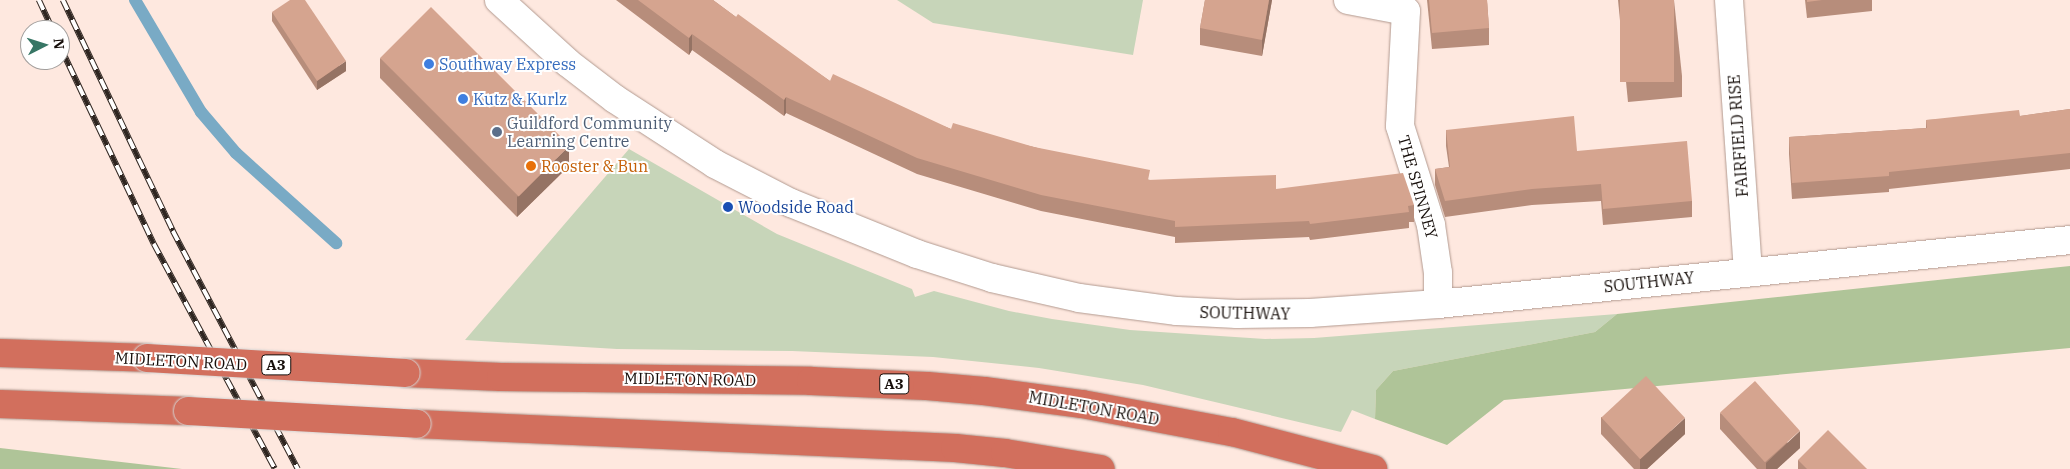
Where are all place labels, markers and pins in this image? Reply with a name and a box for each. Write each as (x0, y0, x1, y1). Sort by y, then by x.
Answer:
place label: Southway Express (439, 54, 576, 74)
marker: Southway Express (423, 58, 435, 70)
place label: Kutz & Kurlz (473, 89, 567, 109)
marker: Kutz & Kurlz (457, 93, 469, 105)
place label: Guildford Community Learning Centre (507, 113, 672, 151)
marker: Guildford Community Learning Centre (491, 126, 503, 138)
place label: Rooster & Bun (541, 156, 648, 176)
marker: Rooster & Bun (525, 160, 537, 172)
place label: Woodside Road (738, 197, 854, 217)
marker: Woodside Road (722, 201, 734, 213)

